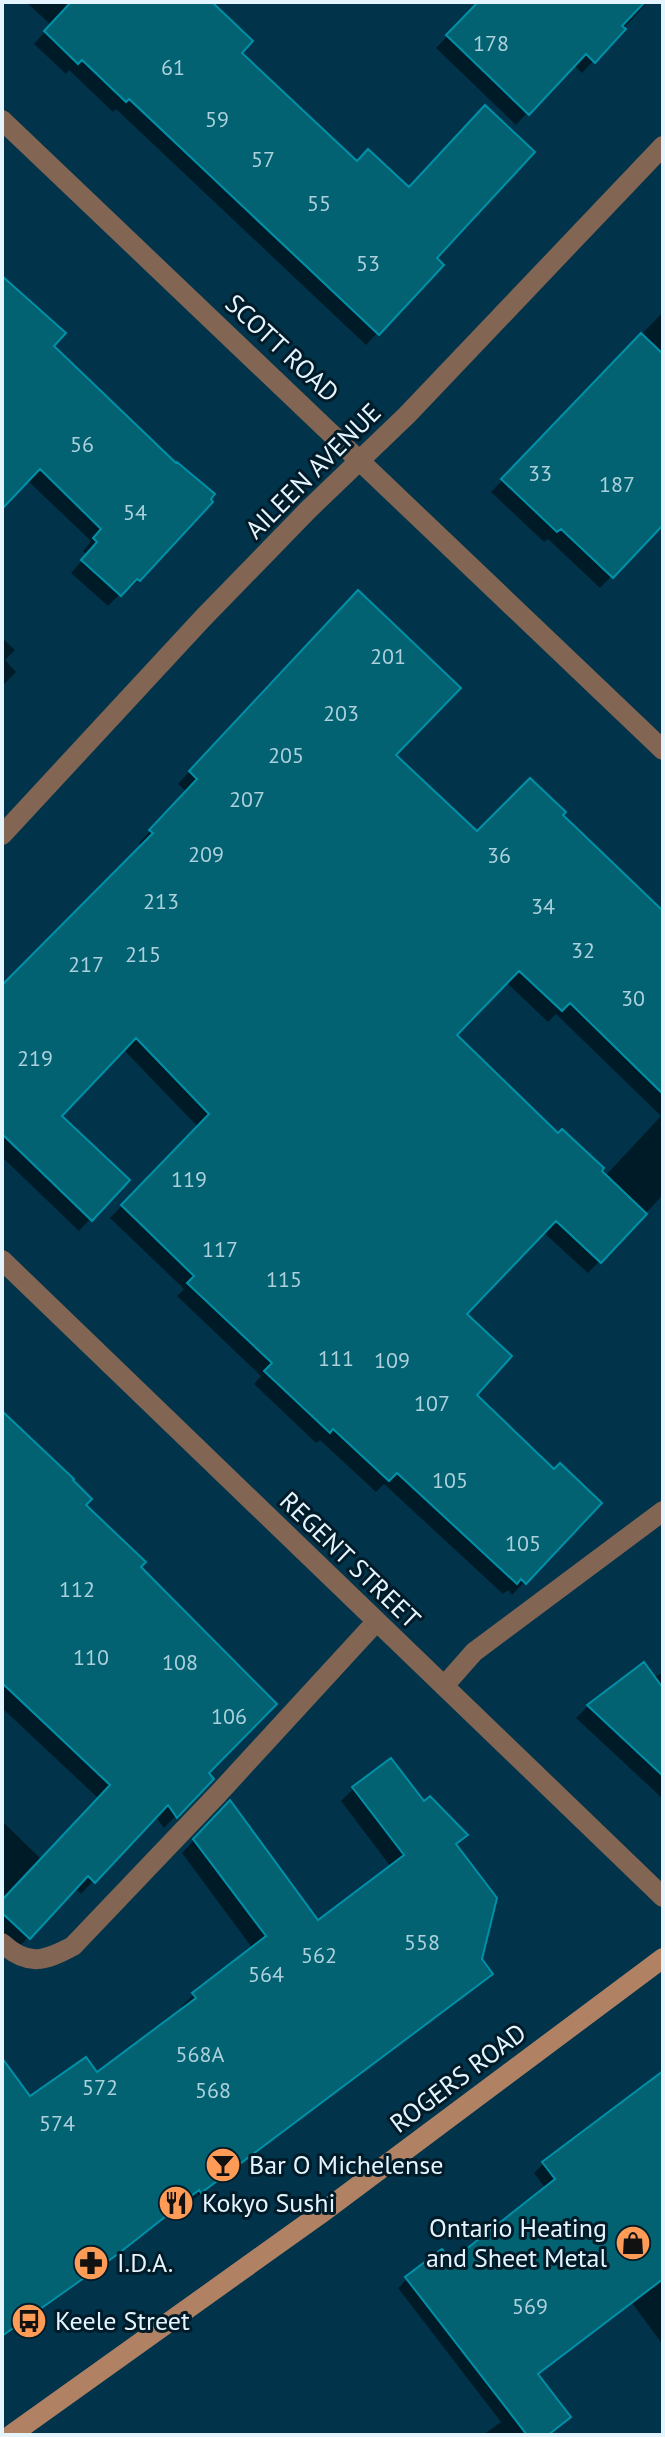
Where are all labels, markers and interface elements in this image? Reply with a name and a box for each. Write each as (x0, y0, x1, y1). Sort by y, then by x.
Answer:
house number: 178 (473, 29, 509, 57)
house number: 61 (161, 53, 185, 81)
house number: 59 (205, 105, 229, 133)
house number: 57 (251, 145, 275, 173)
house number: 55 (307, 189, 331, 217)
house number: 53 (356, 249, 380, 277)
street label: SCOTT ROAD (219, 287, 346, 409)
street label: AILEEN AVENUE (238, 396, 388, 546)
house number: 56 (70, 430, 94, 458)
house number: 33 (528, 459, 552, 487)
house number: 187 (599, 470, 635, 498)
house number: 54 (123, 498, 147, 526)
house number: 201 (370, 642, 406, 670)
house number: 203 (323, 699, 359, 727)
house number: 205 (268, 741, 304, 769)
house number: 207 (229, 785, 265, 813)
house number: 209 (188, 840, 224, 868)
house number: 36 (487, 841, 511, 869)
house number: 213 (143, 887, 179, 915)
house number: 34 (531, 892, 555, 920)
house number: 32 (571, 936, 595, 964)
house number: 215 (125, 940, 161, 968)
house number: 217 (68, 950, 104, 978)
house number: 30 (621, 984, 645, 1012)
house number: 219 (17, 1044, 53, 1072)
house number: 119 (171, 1165, 207, 1193)
house number: 117 (202, 1235, 238, 1263)
house number: 115 (266, 1265, 302, 1293)
house number: 111 (318, 1344, 354, 1372)
house number: 109 (374, 1346, 410, 1374)
house number: 107 (414, 1389, 450, 1417)
house number: 105 (432, 1466, 468, 1494)
street label: REGENT STREET (273, 1484, 428, 1635)
house number: 105 (505, 1529, 541, 1557)
house number: 112 (59, 1575, 95, 1603)
house number: 110 (73, 1643, 109, 1671)
house number: 108 (162, 1648, 198, 1676)
house number: 106 (211, 1702, 247, 1730)
house number: 558 (404, 1928, 440, 1956)
house number: 562 (301, 1941, 337, 1969)
house number: 564 (248, 1960, 284, 1988)
street label: ROGERS ROAD (383, 2016, 532, 2139)
house number: 568A (176, 2040, 225, 2068)
house number: 572 (82, 2073, 118, 2101)
house number: 568 (195, 2076, 231, 2104)
house number: 574 (39, 2109, 75, 2137)
bar icon: Bar O Michelense (204, 2146, 242, 2184)
place label: Bar O Michelense (249, 2148, 443, 2181)
restaurant icon: Kokyo Sushi (157, 2184, 195, 2222)
place label: Kokyo Sushi (202, 2186, 335, 2219)
place label: Ontario Heating and Sheet Metal (426, 2211, 607, 2274)
shop icon: Ontario Heating and Sheet Metal (614, 2224, 652, 2262)
pharmacy icon: I.D.A. (72, 2244, 110, 2282)
place label: I.D.A. (117, 2246, 173, 2279)
house number: 569 (512, 2292, 548, 2320)
bus stop icon: Keele Street (10, 2302, 48, 2340)
place label: Keele Street (55, 2304, 190, 2337)

